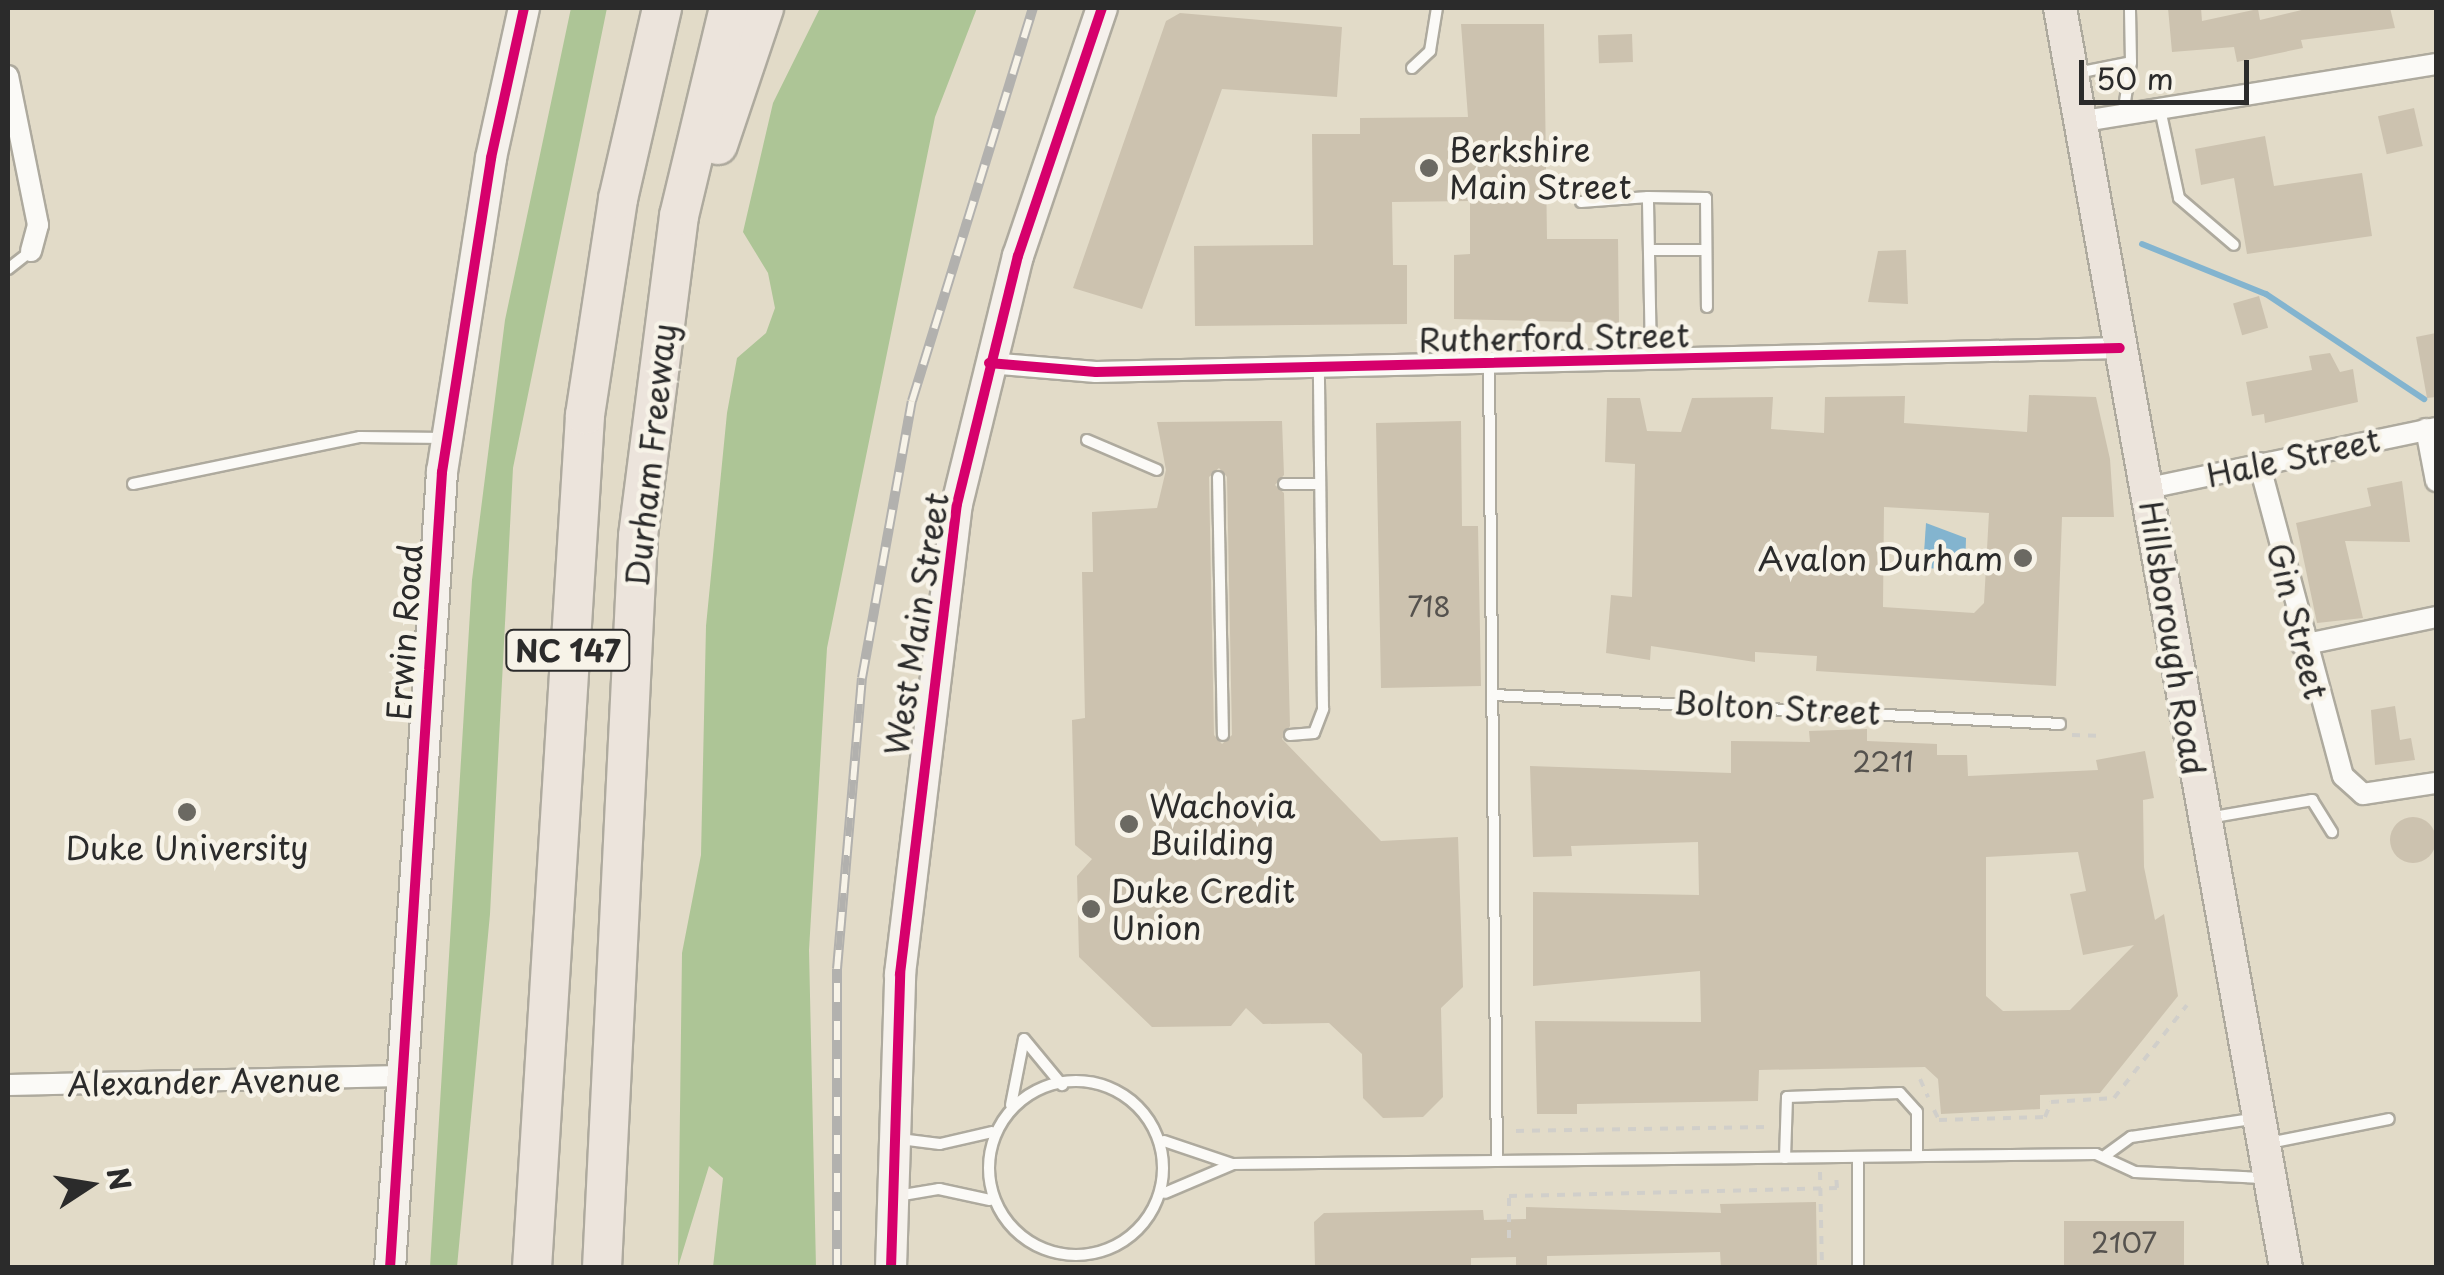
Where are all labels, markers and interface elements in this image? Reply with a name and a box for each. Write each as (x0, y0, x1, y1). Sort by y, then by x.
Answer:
scale bar (2084, 40, 2254, 102)
text: 50 m (2096, 55, 2174, 100)
place label: Berkshire Main Street (1449, 131, 1632, 206)
marker: Berkshire Main Street (1418, 157, 1440, 179)
street label: Rutherford Street (1418, 315, 1690, 359)
street label: Durham Freeway (617, 320, 683, 590)
street label: Hale Street (2202, 420, 2384, 494)
street label: West Main Street (876, 488, 956, 760)
street label: Hillsborough Road (2132, 498, 2214, 778)
street label: Gin Street (2260, 538, 2336, 704)
place label: Avalon Durham (1757, 539, 2003, 577)
street label: Erwin Road (379, 544, 429, 720)
marker: Avalon Durham (2012, 547, 2034, 569)
house number: 718 (1407, 589, 1451, 623)
road number: NC 147 (503, 625, 633, 675)
street label: Bolton Street (1673, 682, 1881, 732)
house number: 2211 (1852, 744, 1914, 778)
place label: Wachovia Building (1149, 787, 1295, 862)
marker: Duke University (176, 801, 198, 823)
marker: Wachovia Building (1118, 813, 1140, 835)
place label: Duke University (65, 828, 309, 866)
place label: Duke Credit Union (1111, 872, 1297, 947)
marker: Duke Credit Union (1080, 898, 1102, 920)
street label: Alexander Avenue (66, 1059, 342, 1103)
north arrow (40, 1135, 140, 1235)
text: N (96, 1163, 143, 1194)
house number: 2107 (2091, 1225, 2157, 1259)

